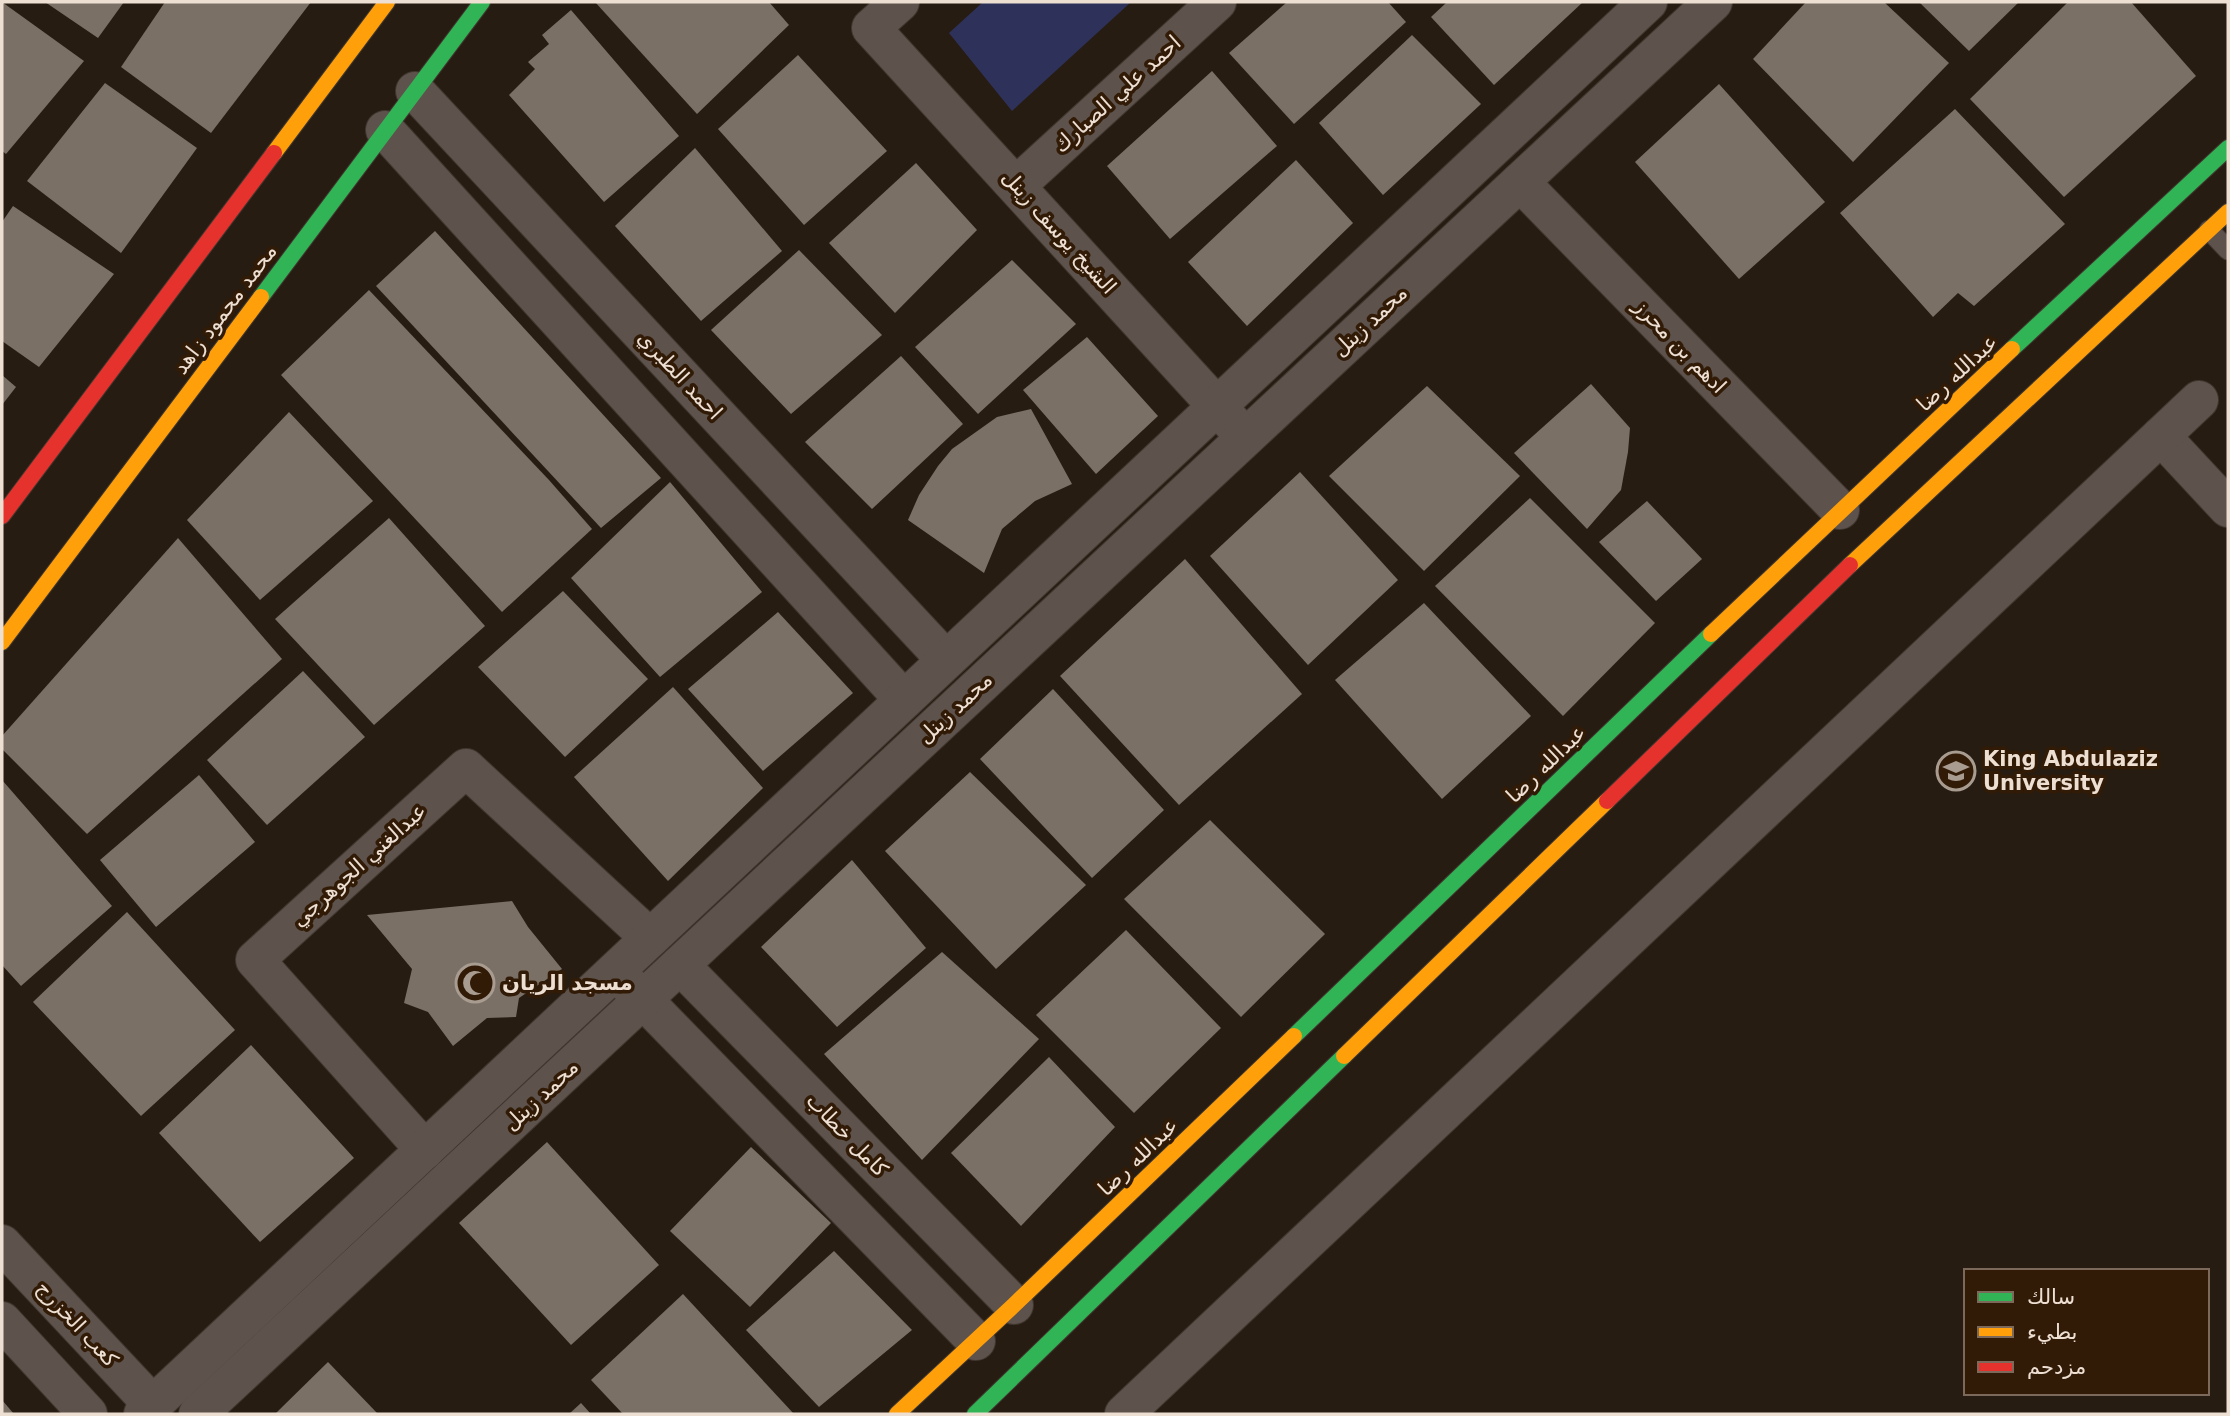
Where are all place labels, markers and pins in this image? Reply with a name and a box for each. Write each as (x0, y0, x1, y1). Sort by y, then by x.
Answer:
place label: King Abdulaziz University (1983, 747, 2158, 795)
school or university icon: King Abdulaziz University (1935, 750, 1977, 792)
mosque icon: مسجد الريان (454, 962, 496, 1004)
place label: مسجد الريان (502, 971, 633, 995)

